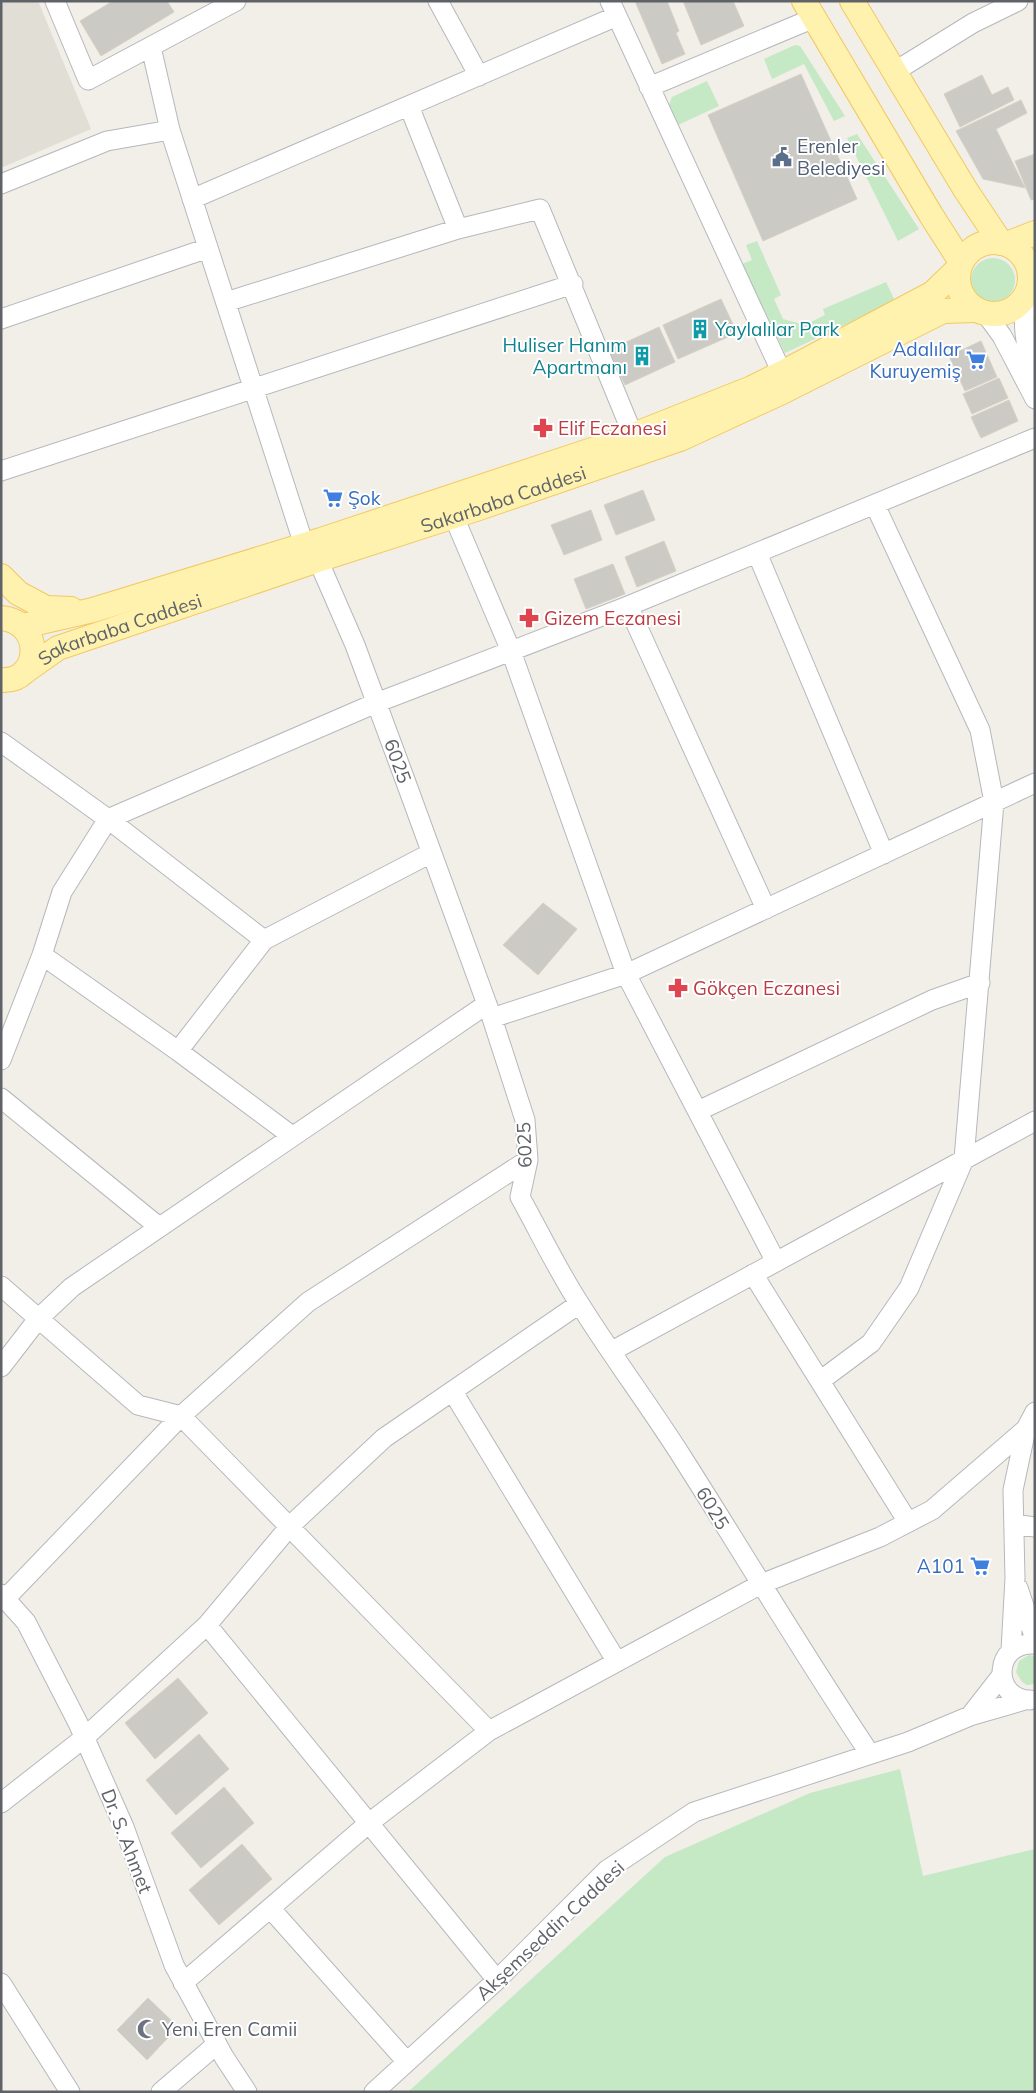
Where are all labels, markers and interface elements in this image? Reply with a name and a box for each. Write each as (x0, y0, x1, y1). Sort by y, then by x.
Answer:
place label: Erenler Belediyesi (797, 134, 885, 180)
public building icon: Erenler Belediyesi (771, 146, 793, 168)
place label: Yaylalılar Park (714, 317, 839, 341)
building icon: Yaylalılar Park (689, 318, 711, 340)
place label: Huliser Hanım Apartmanı (503, 333, 627, 379)
place label: Adalılar Kuruyemiş (869, 337, 961, 383)
building icon: Huliser Hanım Apartmanı (631, 345, 653, 367)
supermarket icon: Adalılar Kuruyemiş (965, 349, 987, 371)
place label: Elif Eczanesi (558, 416, 667, 440)
pharmacy icon: Elif Eczanesi (532, 417, 554, 439)
street label: Sakarbaba Caddesi (417, 460, 589, 538)
place label: Şok (348, 486, 381, 510)
supermarket icon: Şok (322, 487, 344, 509)
street label: Sakarbaba Caddesi (33, 588, 205, 671)
place label: Gizem Eczanesi (544, 606, 681, 630)
pharmacy icon: Gizem Eczanesi (518, 607, 540, 629)
street label: 6025 (379, 735, 417, 787)
place label: Gökçen Eczanesi (693, 976, 840, 1000)
pharmacy icon: Gökçen Eczanesi (667, 977, 689, 999)
street label: 6025 (511, 1122, 537, 1168)
street label: 6025 (691, 1482, 735, 1534)
place label: A101 (917, 1554, 965, 1578)
supermarket icon: A101 (969, 1555, 991, 1577)
street label: Dr. S. Ahmet (96, 1786, 158, 1897)
street label: Akşemseddin Caddesi (471, 1855, 629, 2005)
place label: Yeni Eren Camii (161, 2017, 297, 2041)
mosque icon: Yeni Eren Camii (136, 2018, 158, 2040)

